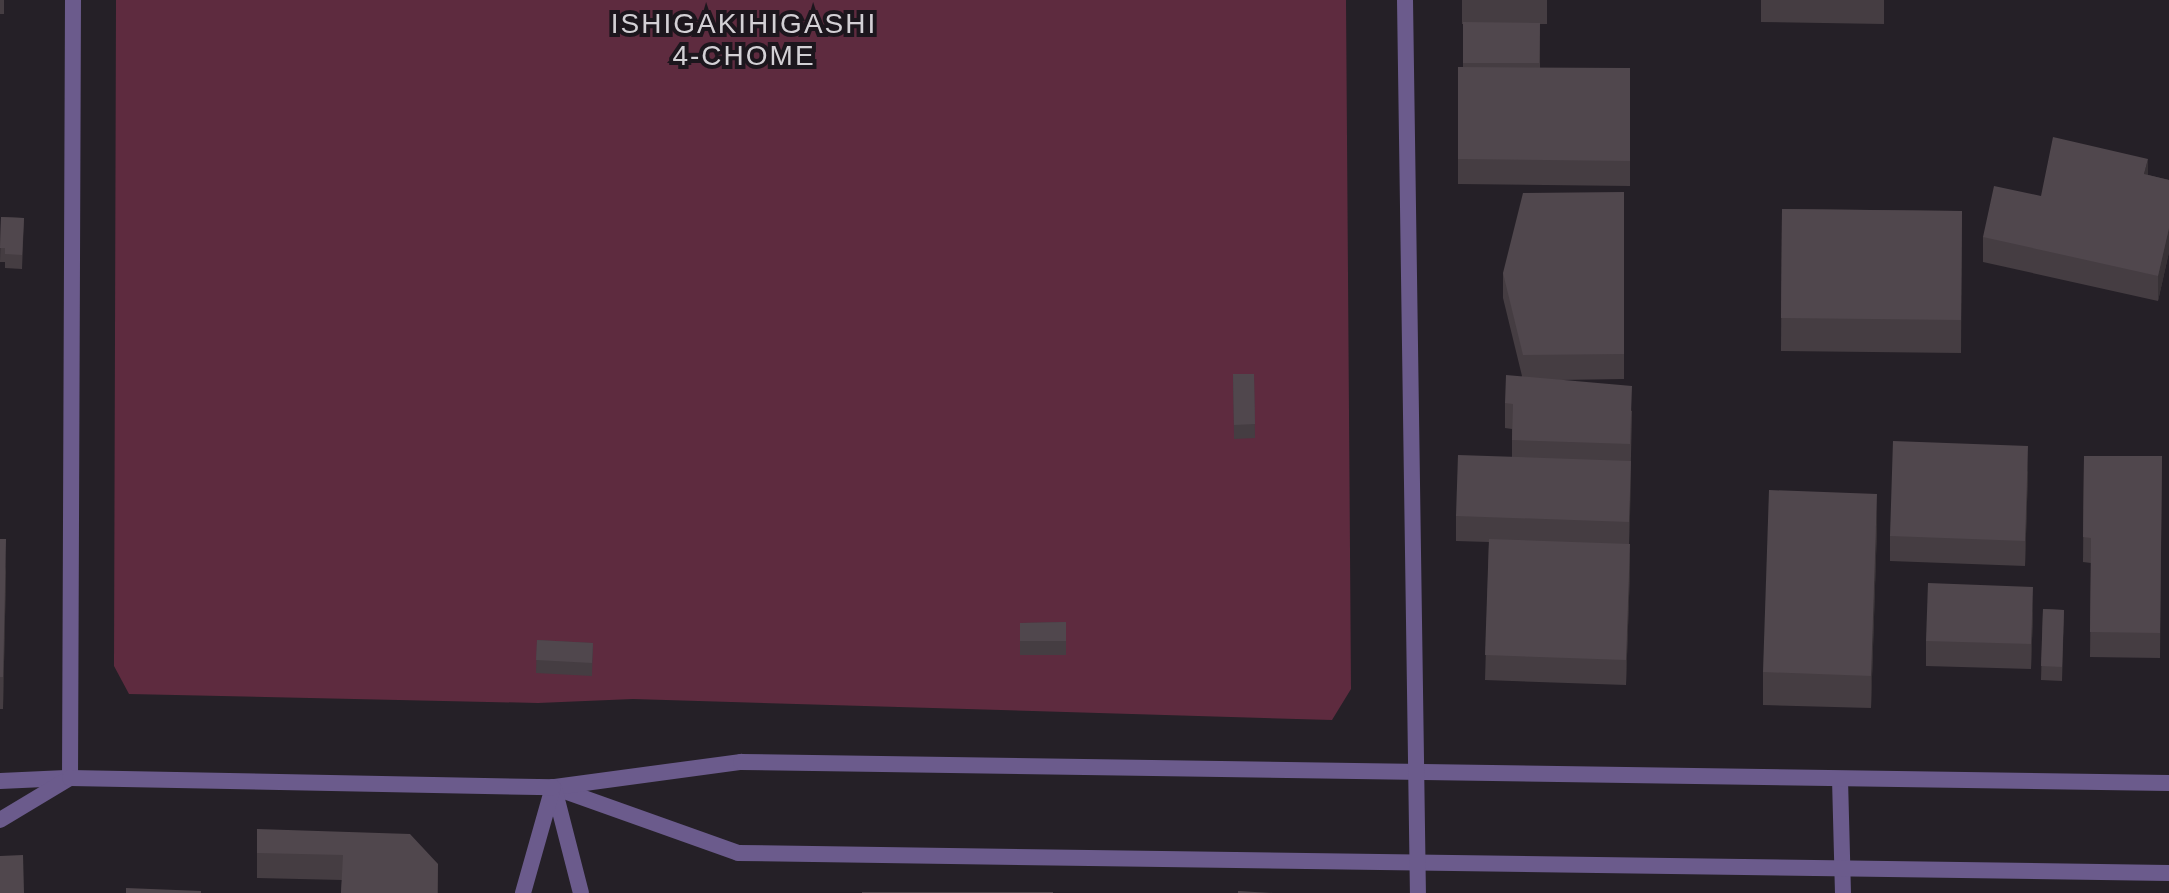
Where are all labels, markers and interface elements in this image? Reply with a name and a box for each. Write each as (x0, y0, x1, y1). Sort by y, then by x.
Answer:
district label: ISHIGAKIHIGASHI 4-CHOME (611, 7, 877, 73)

